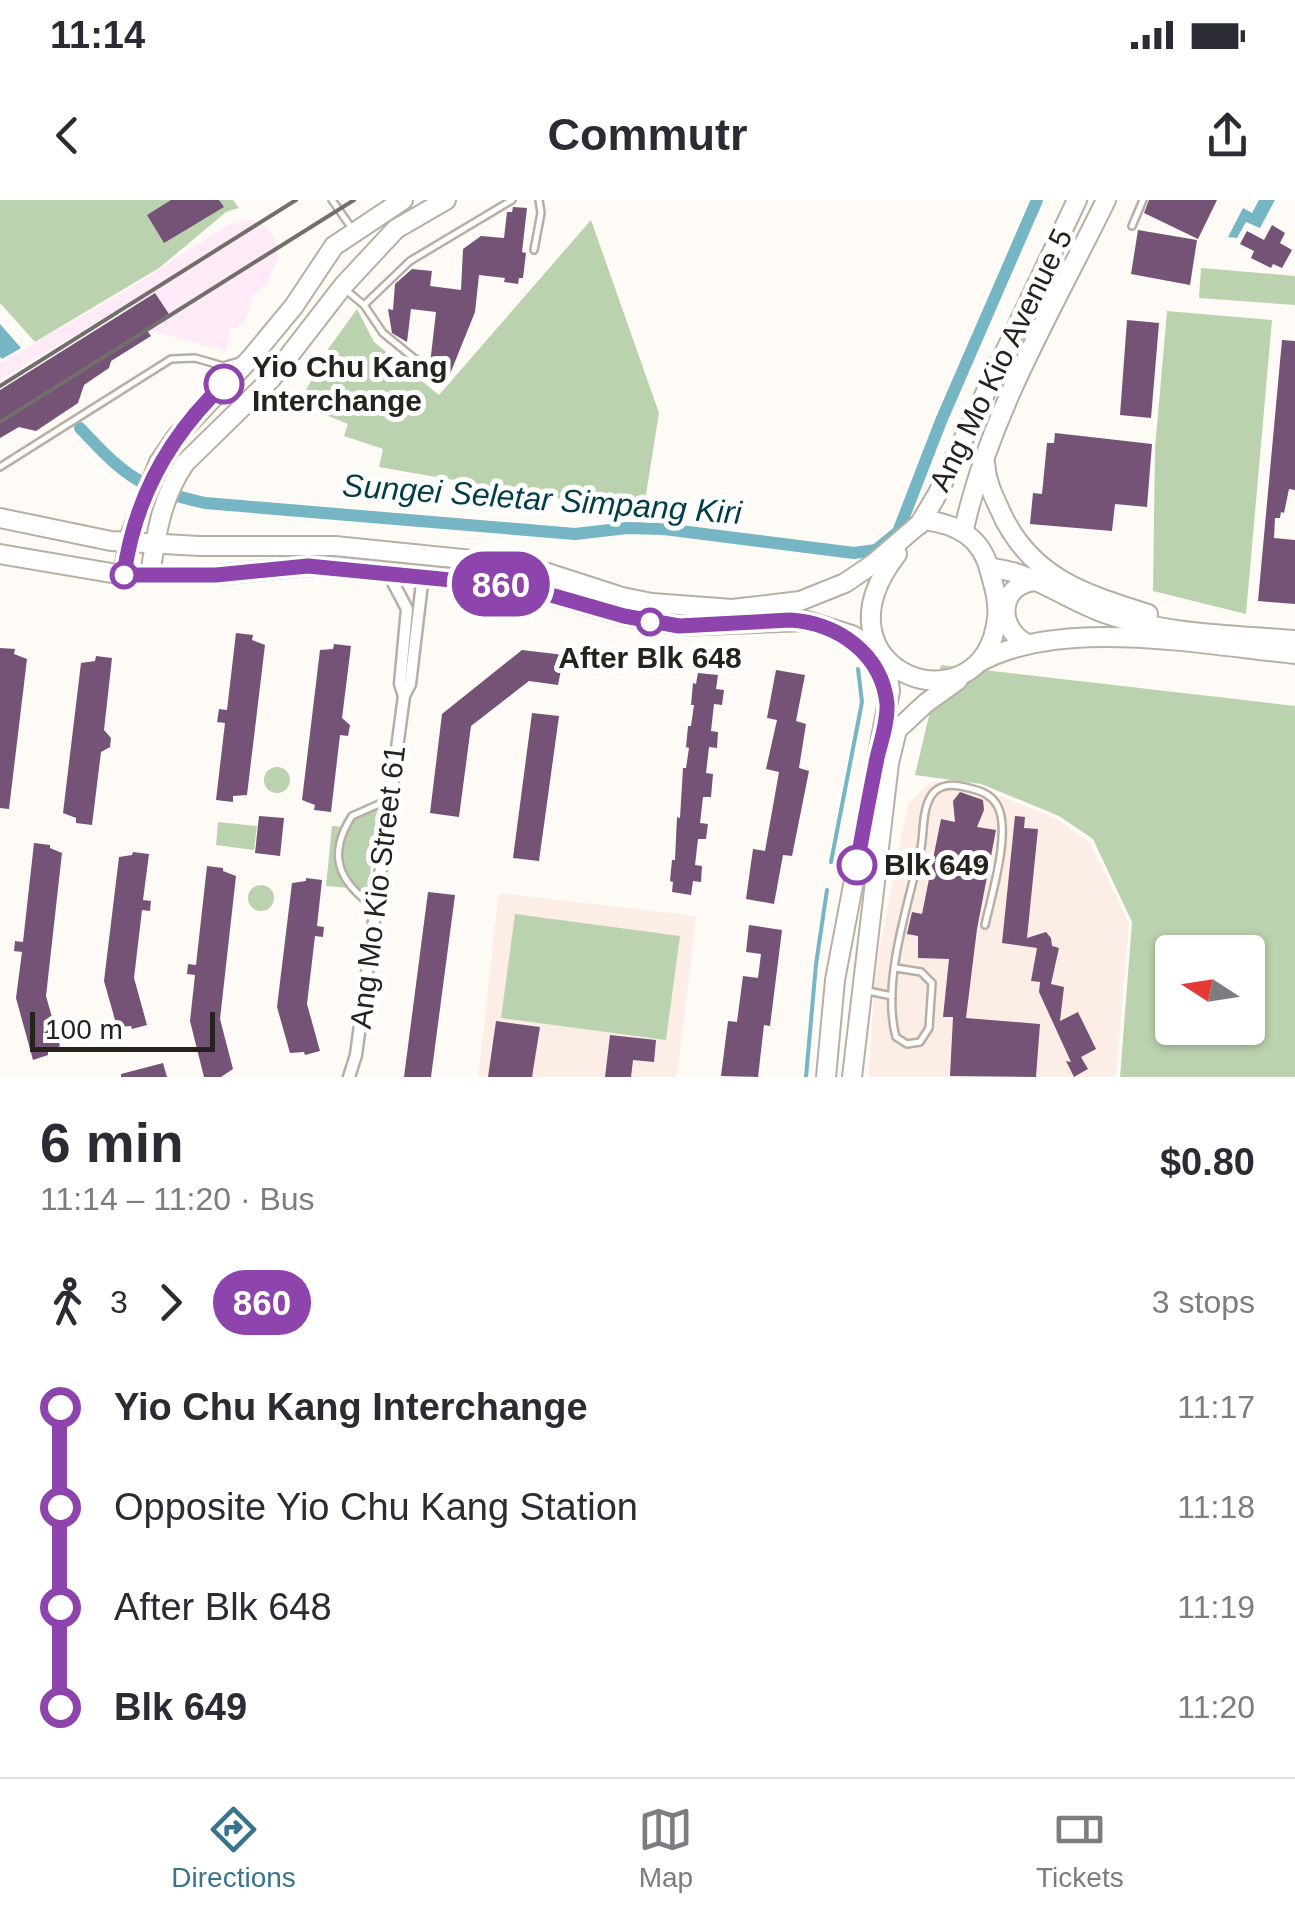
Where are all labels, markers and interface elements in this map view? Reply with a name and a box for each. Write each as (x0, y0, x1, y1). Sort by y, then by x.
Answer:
text: 11:14 (50, 14, 145, 56)
icon: back (40, 108, 95, 163)
icon: share (1200, 108, 1255, 163)
text: Commutr (548, 109, 748, 160)
street label: Ang Mo Kio Avenue 5 (923, 223, 1079, 496)
place label: Yio Chu Kang Interchange (252, 350, 448, 417)
marker: Yio Chu Kang Interchange (205, 365, 243, 403)
water label: Sungei Seletar Simpang Kiri (341, 467, 744, 531)
line badge: 860 (444, 552, 558, 616)
unlabelled marker (111, 562, 137, 588)
text: 860 (472, 565, 530, 604)
marker: After Blk 648 (637, 609, 663, 635)
place label: After Blk 648 (558, 641, 742, 674)
street label: Ang Mo Kio Street 61 (344, 743, 411, 1030)
marker: Blk 649 (838, 846, 876, 884)
place label: Blk 649 (884, 848, 989, 881)
north arrow (1155, 935, 1265, 1045)
map controls (1155, 935, 1265, 1045)
scale bar (30, 1007, 215, 1051)
text: 100 m (45, 1014, 123, 1045)
text: 6 min (40, 1112, 184, 1174)
text: $0.80 (1160, 1141, 1255, 1183)
text: 11:14 – 11:20 · Bus (40, 1181, 315, 1217)
icon: walk (40, 1275, 95, 1330)
icon: forward (143, 1275, 198, 1330)
text: 860 (233, 1283, 291, 1322)
text: 3 (110, 1284, 128, 1320)
text: 3 stops (1152, 1284, 1255, 1320)
text: Yio Chu Kang Interchange (114, 1386, 588, 1428)
text: 11:17 (1177, 1389, 1255, 1425)
text: Opposite Yio Chu Kang Station (114, 1486, 638, 1528)
text: 11:18 (1177, 1489, 1255, 1525)
text: After Blk 648 (114, 1586, 332, 1628)
text: 11:19 (1177, 1589, 1255, 1625)
text: Blk 649 (114, 1686, 247, 1728)
text: 11:20 (1177, 1689, 1255, 1725)
tab: Directions (171, 1802, 296, 1894)
tab: Map (638, 1802, 693, 1894)
tab: Tickets (1036, 1802, 1124, 1894)

